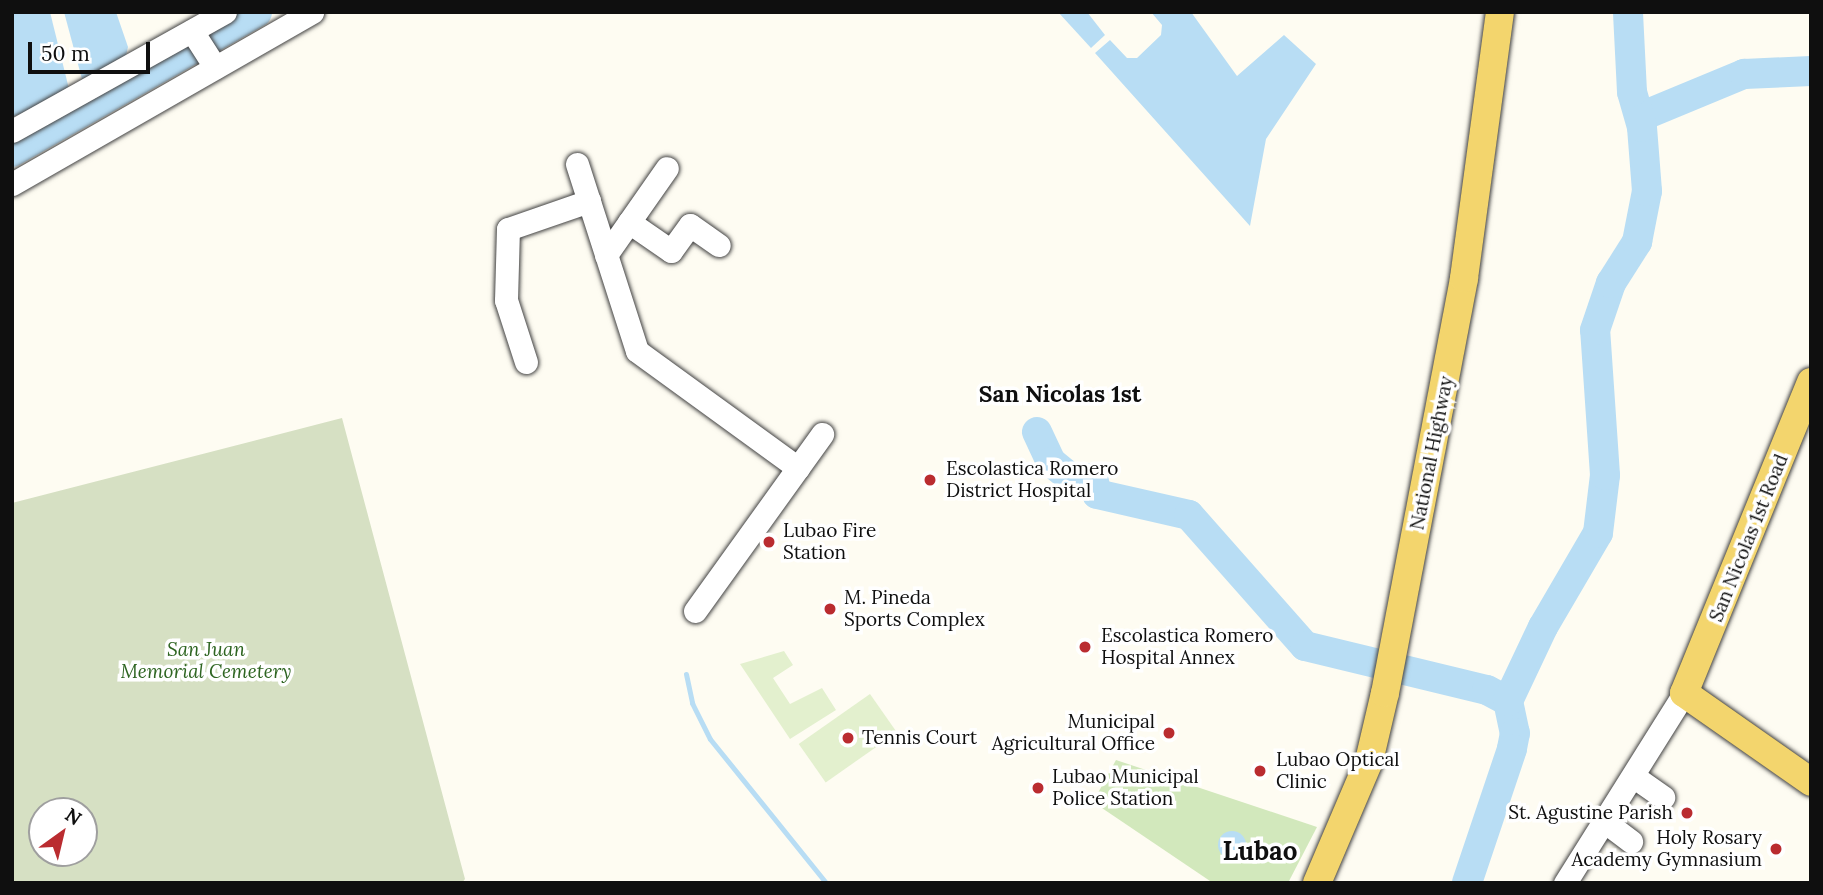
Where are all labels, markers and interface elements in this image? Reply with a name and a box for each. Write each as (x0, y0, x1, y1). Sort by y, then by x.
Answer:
scale bar (32, 28, 154, 72)
text: 50 m (41, 40, 90, 67)
street label: National Highway (1406, 374, 1458, 532)
district label: San Nicolas 1st (979, 380, 1141, 408)
street label: San Nicolas 1st Road (1705, 451, 1793, 625)
place label: Escolastica Romero District Hospital (946, 458, 1118, 502)
marker: Escolastica Romero District Hospital (920, 470, 940, 490)
place label: Lubao Fire Station (783, 520, 876, 564)
marker: Lubao Fire Station (761, 534, 777, 550)
place label: M. Pineda Sports Complex (844, 587, 985, 631)
marker: M. Pineda Sports Complex (822, 601, 838, 617)
place label: Escolastica Romero Hospital Annex (1101, 625, 1273, 669)
marker: Escolastica Romero Hospital Annex (1075, 637, 1095, 657)
park label: San Juan Memorial Cemetery (121, 639, 291, 683)
place label: Municipal Agricultural Office (992, 711, 1155, 755)
marker: Municipal Agricultural Office (1161, 725, 1177, 741)
place label: Tennis Court (862, 727, 977, 749)
marker: Tennis Court (840, 730, 856, 746)
place label: Lubao Optical Clinic (1276, 749, 1399, 793)
marker: Lubao Optical Clinic (1250, 761, 1270, 781)
place label: Lubao Municipal Police Station (1052, 766, 1199, 810)
marker: Lubao Municipal Police Station (1030, 780, 1046, 796)
north arrow (28, 797, 98, 867)
text: N (61, 802, 86, 830)
place label: St. Agustine Parish (1508, 802, 1673, 824)
marker: St. Agustine Parish (1679, 805, 1695, 821)
place label: Holy Rosary Academy Gymnasium (1571, 827, 1762, 871)
district label: Lubao (1223, 835, 1297, 867)
marker: Holy Rosary Academy Gymnasium (1768, 841, 1784, 857)

